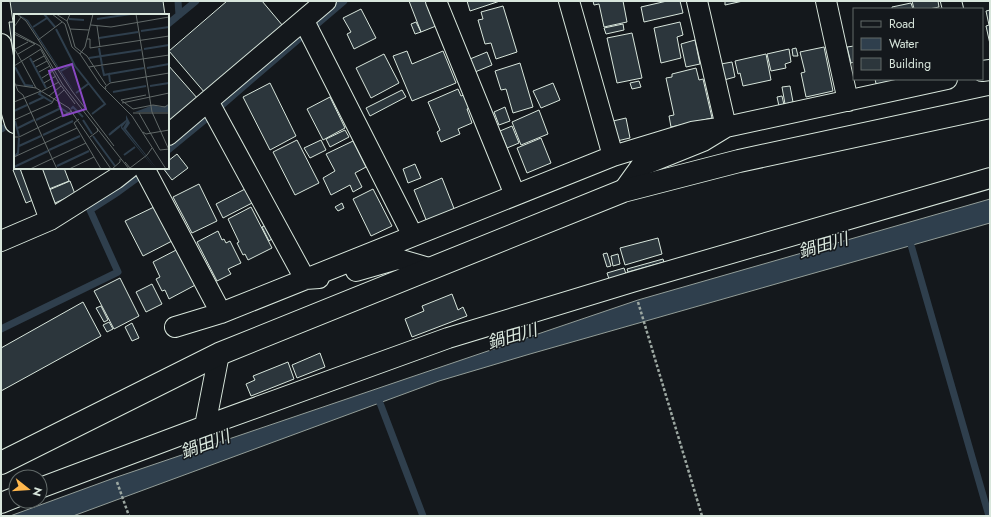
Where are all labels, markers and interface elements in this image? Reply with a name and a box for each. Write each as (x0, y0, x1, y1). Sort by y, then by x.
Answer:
legend (853, 8, 983, 80)
inset map (14, 14, 169, 169)
text: Road (889, 15, 915, 33)
text: Water (889, 35, 920, 53)
text: Building (889, 55, 931, 73)
water label: 鍋田川 (795, 226, 853, 264)
water label: 鍋田川 (484, 317, 542, 355)
water label: 鍋田川 (177, 423, 235, 464)
north arrow (8, 469, 48, 509)
text: N (29, 485, 46, 498)

